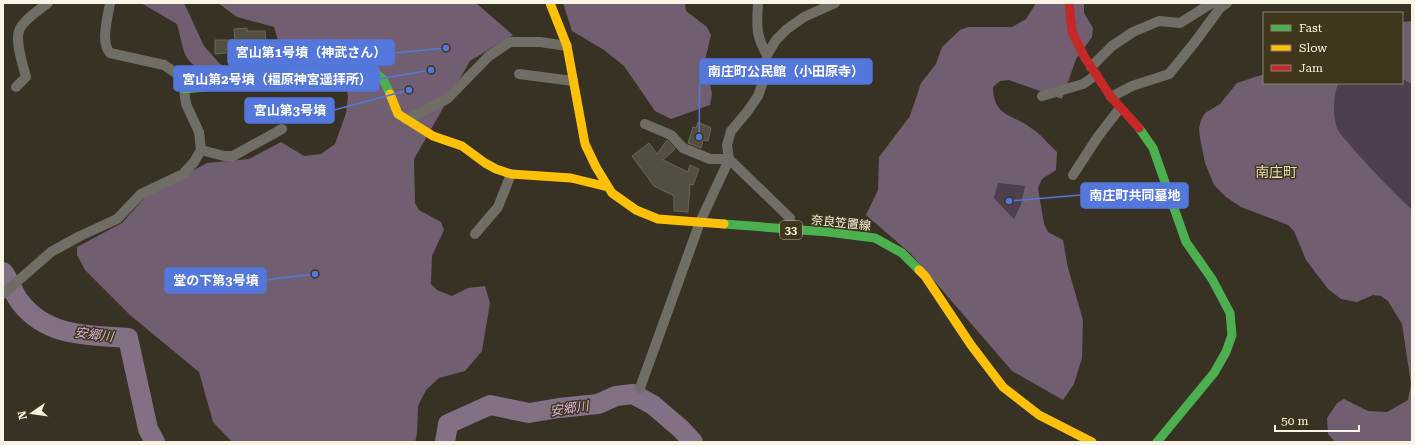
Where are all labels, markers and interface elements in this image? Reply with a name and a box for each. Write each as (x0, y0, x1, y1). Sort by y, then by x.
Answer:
legend (1263, 12, 1403, 84)
text: Fast (1299, 21, 1323, 35)
callout: 宮山第1号墳（神武さん） (228, 40, 394, 65)
text: Slow (1299, 41, 1327, 55)
text: 宮山第1号墳（神武さん） (236, 45, 386, 60)
callout: 南庄町公民館（小田原寺） (700, 59, 872, 84)
text: Jam (1299, 61, 1323, 75)
text: 南庄町公民館（小田原寺） (708, 64, 864, 79)
callout: 宮山第2号墳（橿原神宮遥拝所） (174, 66, 379, 91)
text: 宮山第2号墳（橿原神宮遥拝所） (182, 72, 372, 87)
callout: 宮山第3号墳 (245, 98, 334, 123)
text: 宮山第3号墳 (254, 103, 326, 118)
district label: 南庄町 (1255, 164, 1297, 180)
callout: 南庄町共同墓地 (1081, 183, 1188, 208)
text: 南庄町共同墓地 (1089, 188, 1181, 203)
street label: 奈良笠置線 (810, 213, 872, 233)
road number: 33 (780, 221, 802, 239)
callout: 堂の下第3号墳 (165, 268, 266, 293)
text: 堂の下第3号墳 (173, 273, 259, 288)
water label: 安郷川 (74, 325, 116, 345)
north arrow (12, 393, 52, 433)
water label: 安郷川 (549, 398, 591, 419)
scale bar (1275, 407, 1359, 433)
text: N (15, 409, 30, 421)
text: 50 m (1281, 414, 1308, 428)

